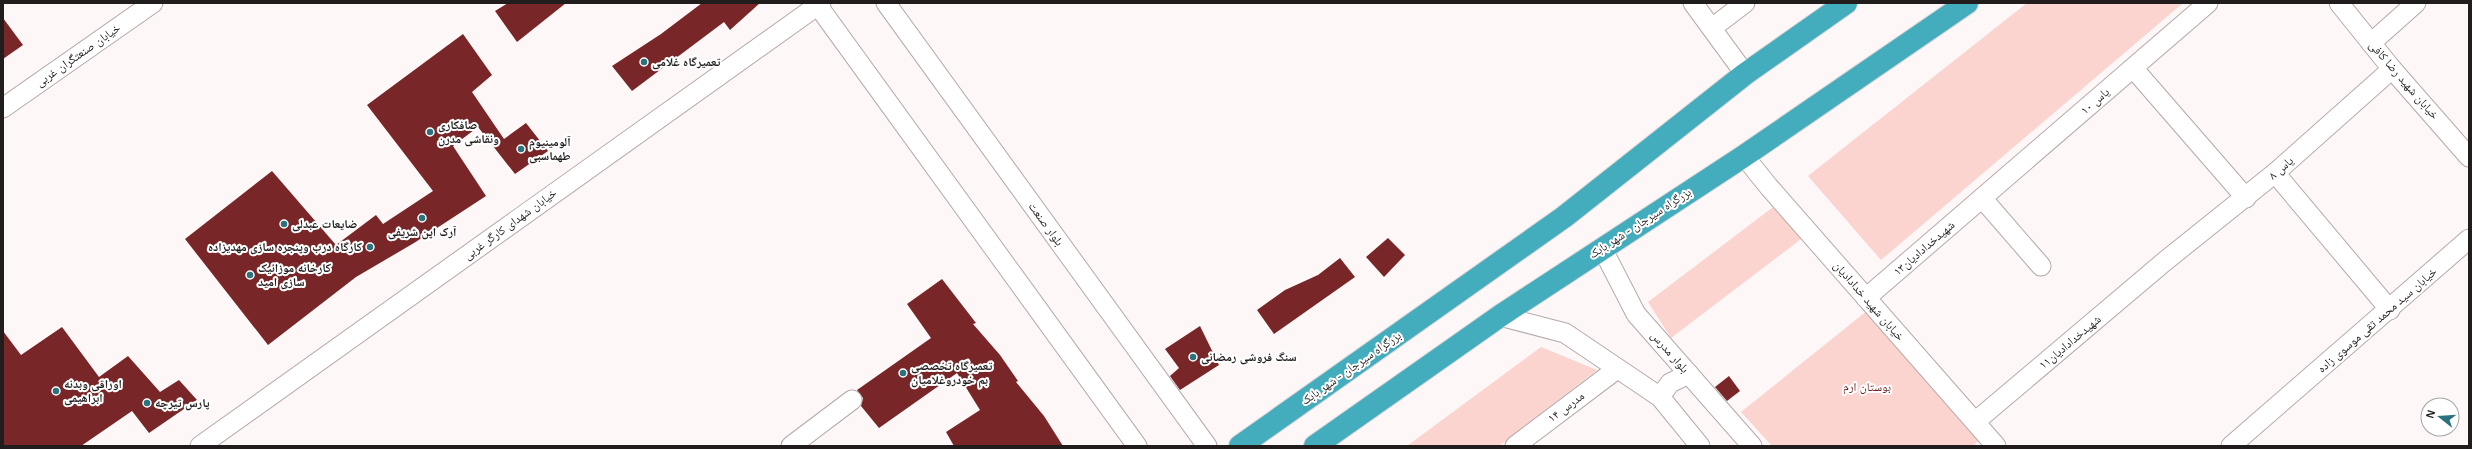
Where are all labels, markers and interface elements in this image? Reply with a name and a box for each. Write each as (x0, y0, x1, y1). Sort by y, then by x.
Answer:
street label: خیابان صنعتگران غربی (33, 20, 123, 90)
street label: خیابان شهید رضا کافی (2366, 38, 2442, 123)
place label: تعمیرگاه غلامی (652, 55, 721, 70)
marker: تعمیرگاه غلامی (639, 57, 649, 67)
street label: یاس ۱۰ (2078, 85, 2113, 117)
place label: صافکاری ونقاشی مدرن (438, 118, 499, 147)
marker: صافکاری ونقاشی مدرن (425, 127, 435, 137)
place label: آلومینیوم طهماسبی (529, 135, 571, 164)
marker: آلومینیوم طهماسبی (516, 144, 526, 154)
street label: یاس ۸ (2266, 153, 2296, 183)
street label: خیابان شهدای کارگر غربی (461, 185, 560, 263)
street label: بزرگراه سیرجان - شهر بابک (1586, 185, 1694, 262)
street label: بلوار صنعت (1025, 200, 1066, 249)
marker: آرک اپن شریفی (417, 213, 427, 223)
place label: ضایعات عبدلی (292, 217, 357, 232)
street label: شهیدخدادادیان۱۳ (1891, 218, 1958, 279)
marker: ضایعات عبدلی (279, 219, 289, 229)
place label: آرک اپن شریفی (388, 225, 457, 240)
place label: کارگاه درب وپنجره سازی مهدیزاده (208, 240, 363, 255)
marker: کارگاه درب وپنجره سازی مهدیزاده (365, 242, 375, 252)
street label: خیابان شهید خدادادیان (1830, 258, 1908, 344)
place label: کارخانه موزائیک سازی امید (258, 261, 332, 290)
street label: خیابان سید محمد تقی موسوی زاده (2315, 264, 2440, 376)
marker: کارخانه موزائیک سازی امید (245, 270, 255, 280)
street label: شهیدخدادادیان۱۱ (2036, 312, 2104, 372)
street label: بزرگراه سیرجان - شهر بابک (1298, 328, 1404, 408)
street label: بلوار مدرس (1648, 328, 1692, 376)
place label: سنگ فروشی رمضانی (1201, 350, 1297, 365)
marker: سنگ فروشی رمضانی (1188, 352, 1198, 362)
place label: تعمیرگاه تخصصی بم خودروغلامیان (911, 359, 993, 388)
marker: تعمیرگاه تخصصی بم خودروغلامیان (898, 368, 908, 378)
place label: اوراقی وبدنه ابراهیمی (64, 377, 122, 406)
park label: بوستان ارم (1843, 380, 1891, 395)
marker: اوراقی وبدنه ابراهیمی (51, 386, 61, 396)
street label: مدرس ۱۴ (1545, 389, 1587, 425)
place label: پارس تیرچه (155, 396, 210, 411)
north arrow (2420, 397, 2460, 437)
marker: پارس تیرچه (142, 398, 152, 408)
text: N (2424, 408, 2437, 420)

